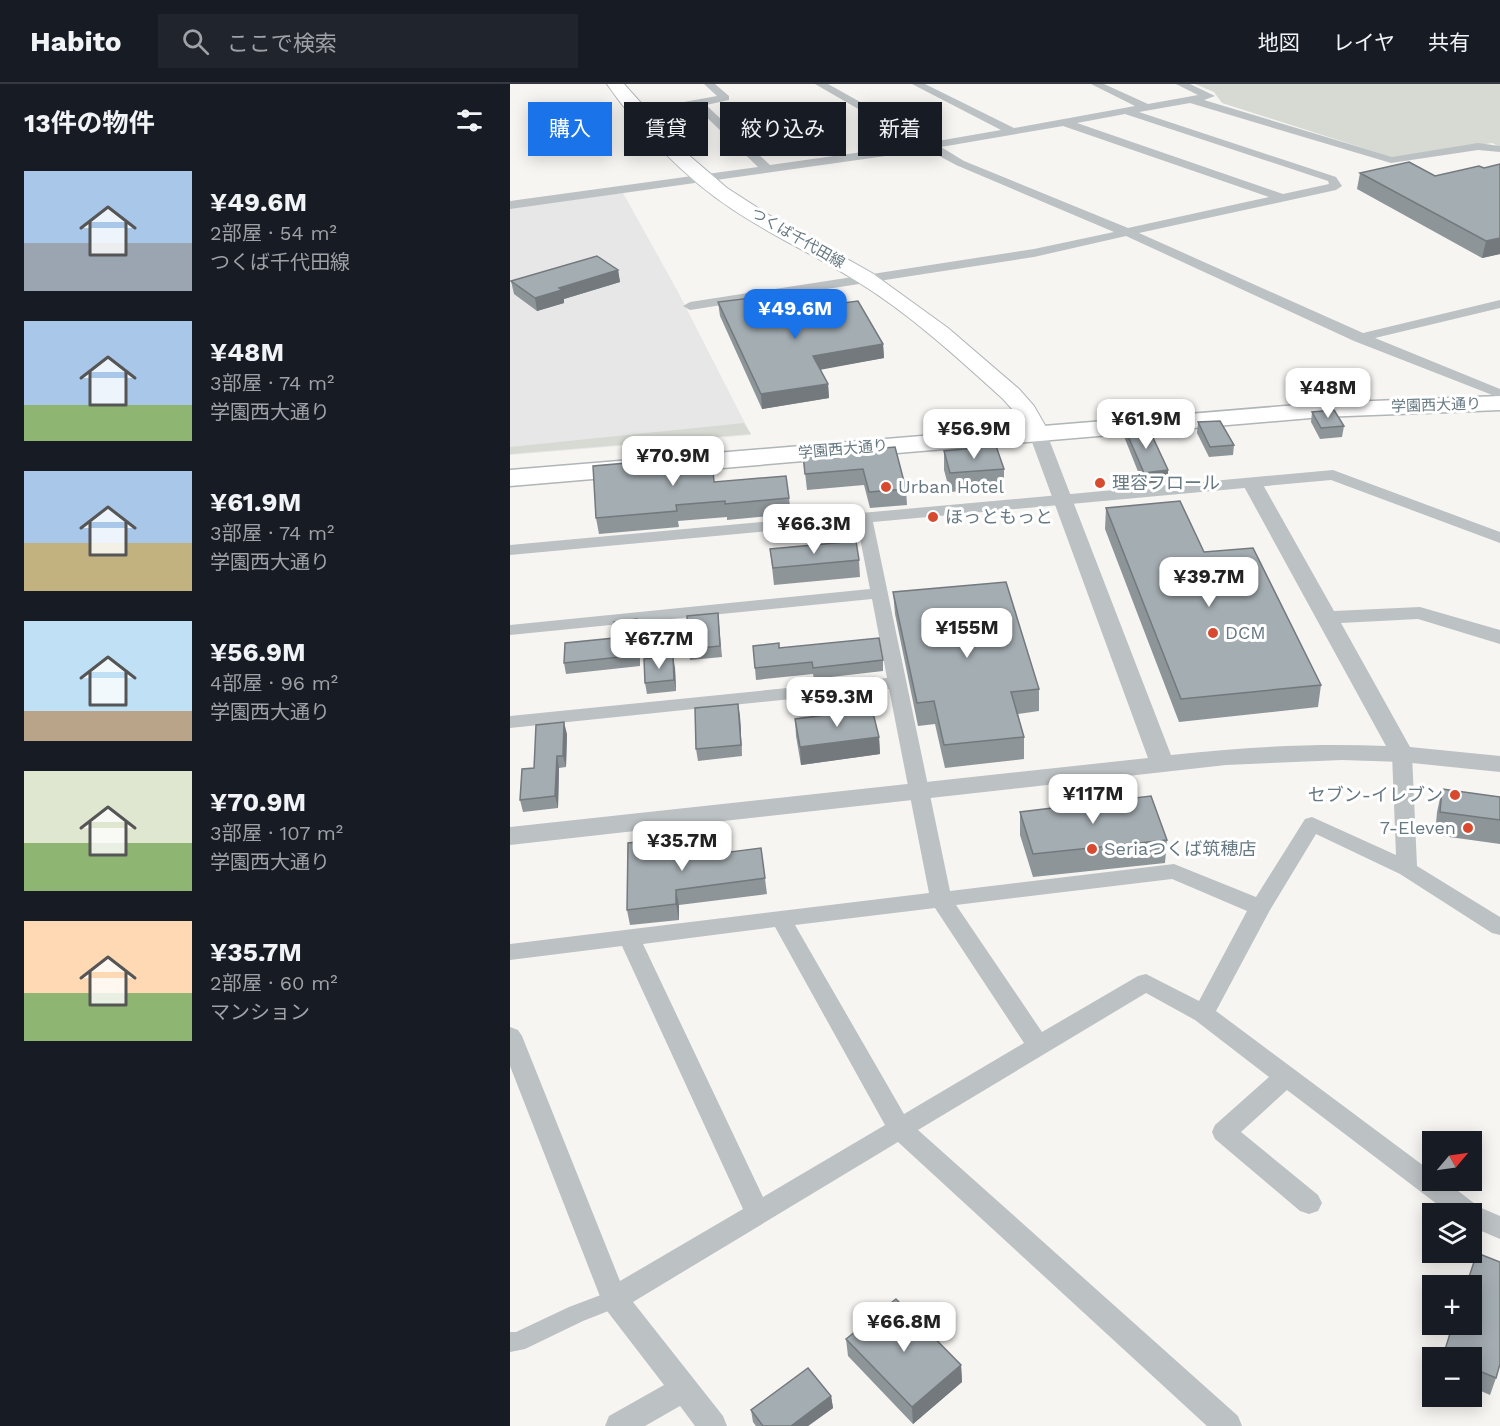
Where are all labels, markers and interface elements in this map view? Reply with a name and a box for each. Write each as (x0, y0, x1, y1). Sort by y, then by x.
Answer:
search box (158, 14, 578, 68)
text: Habito (30, 25, 122, 58)
icon: search (179, 25, 212, 58)
text: 地図 (1258, 30, 1300, 55)
text: レイヤ (1333, 30, 1395, 55)
text: 共有 (1428, 30, 1470, 55)
text: ここで検索 (227, 31, 337, 56)
chip: 購入 (528, 102, 612, 156)
chip: 賃貸 (624, 102, 708, 156)
chip: 絞り込み (720, 102, 846, 156)
chip: 新着 (858, 102, 942, 156)
icon: filters (453, 104, 486, 137)
text: 13件の物件 (24, 108, 155, 138)
text: ¥49.6M (210, 187, 307, 217)
icon: home (72, 195, 144, 267)
street label: つくば千代田線 (748, 204, 848, 272)
text: 2部屋 · 54 m² (210, 221, 337, 245)
text: つくば千代田線 (210, 250, 350, 274)
pin: ¥49.6M (746, 289, 844, 340)
text: ¥49.6M (758, 296, 832, 320)
text: ¥48M (210, 337, 284, 367)
icon: home (72, 345, 144, 417)
pin: ¥48M (1292, 368, 1364, 419)
text: 3部屋 · 74 m² (210, 371, 334, 395)
text: ¥48M (1300, 375, 1356, 399)
street label: 学園西大通り (1391, 394, 1481, 416)
pin: ¥61.9M (1097, 399, 1195, 450)
text: 学園西大通り (210, 400, 330, 424)
text: ¥61.9M (1111, 406, 1181, 430)
pin: ¥56.9M (925, 409, 1023, 460)
text: ¥56.9M (937, 416, 1011, 440)
pin: ¥70.9M (624, 436, 722, 487)
street label: 学園西大通り (797, 436, 889, 462)
text: ¥70.9M (636, 443, 710, 467)
place label: 理容フロール (1112, 472, 1220, 493)
place label: Urban Hotel (898, 476, 1004, 497)
marker: 理容フロール (1093, 476, 1107, 490)
marker: Urban Hotel (879, 480, 893, 494)
text: ¥61.9M (210, 487, 301, 517)
icon: home (72, 495, 144, 567)
pin: ¥66.3M (765, 504, 863, 555)
place label: ほっともっと (945, 506, 1053, 527)
marker: ほっともっと (926, 510, 940, 524)
text: ¥66.3M (777, 511, 851, 535)
text: 3部屋 · 74 m² (210, 521, 334, 545)
text: 学園西大通り (210, 550, 330, 574)
pin: ¥39.7M (1160, 557, 1258, 608)
text: ¥39.7M (1173, 564, 1245, 588)
pin: ¥155M (925, 608, 1009, 659)
text: ¥155M (935, 615, 999, 639)
pin: ¥67.7M (610, 619, 708, 670)
place label: DCM (1225, 622, 1266, 643)
text: ¥67.7M (625, 626, 693, 650)
marker: DCM (1206, 626, 1220, 640)
text: ¥56.9M (210, 637, 306, 667)
icon: home (72, 645, 144, 717)
text: 4部屋 · 96 m² (210, 671, 338, 695)
pin: ¥59.3M (788, 677, 886, 728)
text: ¥59.3M (800, 684, 874, 708)
text: 学園西大通り (210, 700, 330, 724)
pin: ¥117M (1051, 774, 1135, 825)
text: ¥117M (1063, 781, 1123, 805)
place label: セブン-イレブン (1308, 784, 1443, 805)
text: ¥70.9M (210, 787, 306, 817)
marker: セブン-イレブン (1448, 788, 1462, 802)
icon: home (72, 795, 144, 867)
place label: 7-Eleven (1380, 817, 1456, 838)
text: 3部屋 · 107 m² (210, 821, 343, 845)
pin: ¥35.7M (633, 821, 731, 872)
marker: 7-Eleven (1461, 821, 1475, 835)
text: ¥35.7M (647, 828, 717, 852)
place label: Seriaつくば筑穂店 (1104, 838, 1256, 859)
marker: Seriaつくば筑穂店 (1085, 842, 1099, 856)
text: 学園西大通り (210, 850, 330, 874)
text: ¥35.7M (210, 937, 302, 967)
icon: home (72, 945, 144, 1017)
text: 2部屋 · 60 m² (210, 971, 338, 995)
text: マンション (210, 1000, 310, 1024)
north arrow (1422, 1131, 1482, 1191)
map controls (1422, 1131, 1482, 1407)
button: layers (1422, 1203, 1482, 1263)
button: + (1422, 1275, 1482, 1335)
pin: ¥66.8M (855, 1302, 953, 1353)
text: ¥66.8M (867, 1309, 941, 1333)
button: − (1422, 1347, 1482, 1407)

